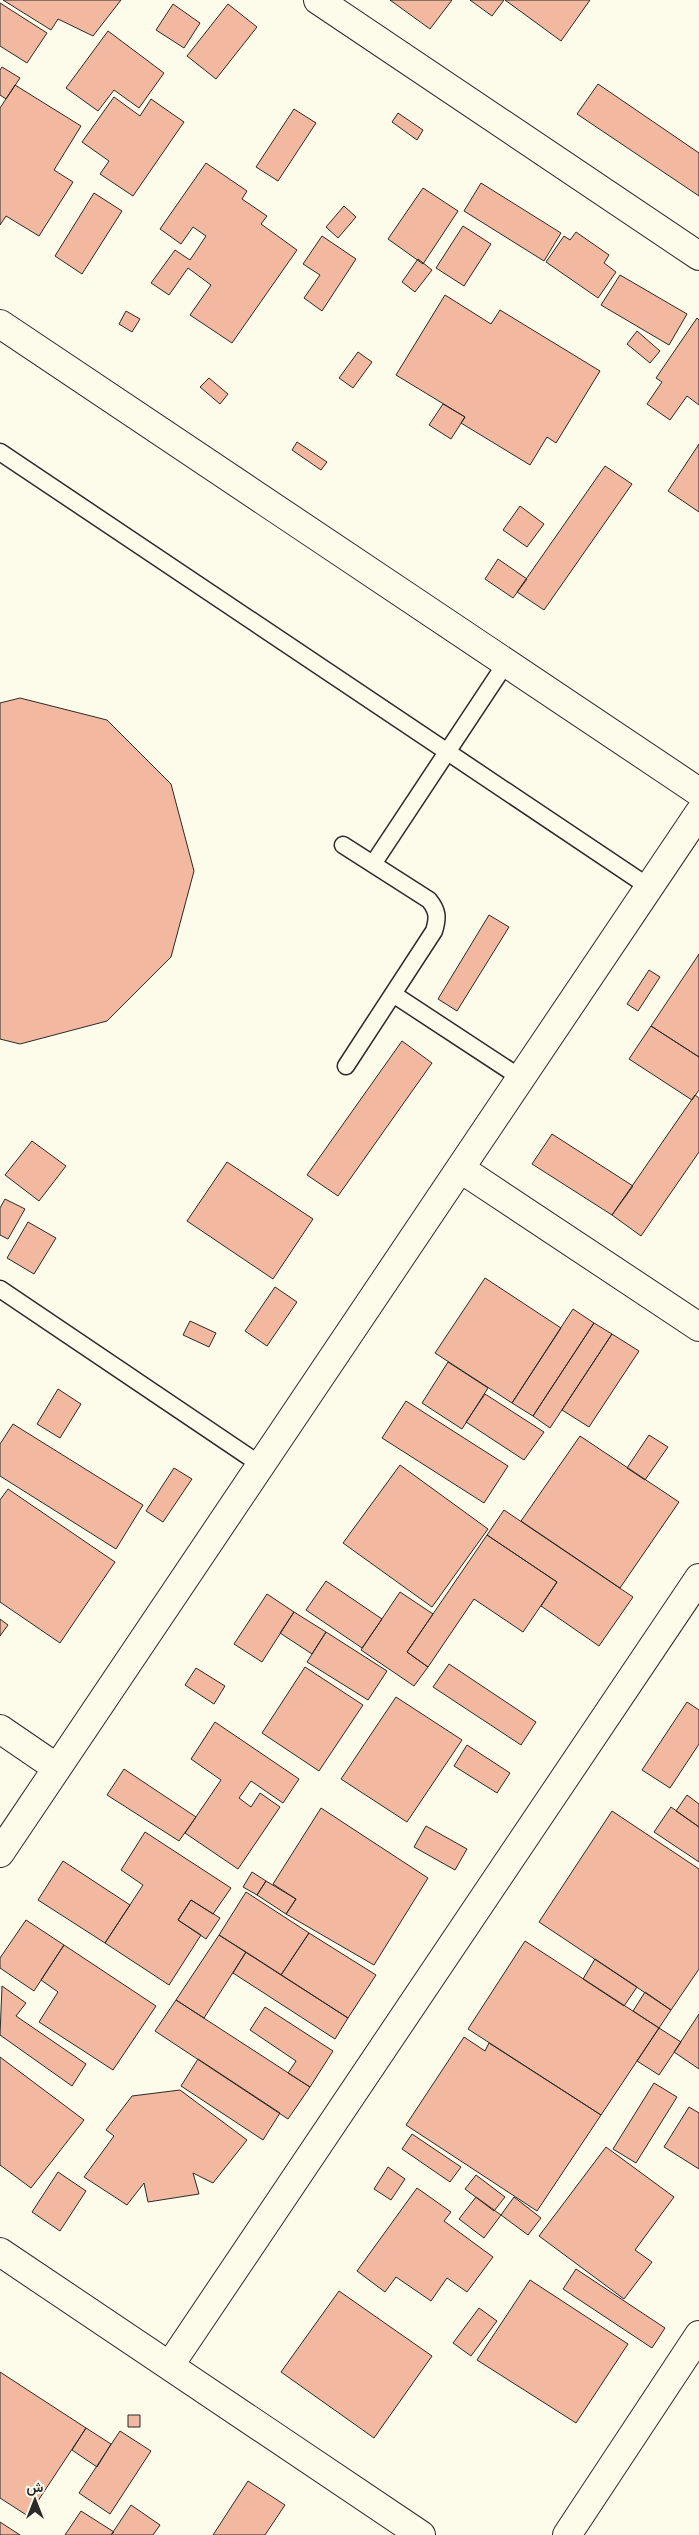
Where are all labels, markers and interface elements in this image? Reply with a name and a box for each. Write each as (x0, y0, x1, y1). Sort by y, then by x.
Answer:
north arrow (10, 2475, 60, 2525)
text: ش (27, 2478, 44, 2496)

